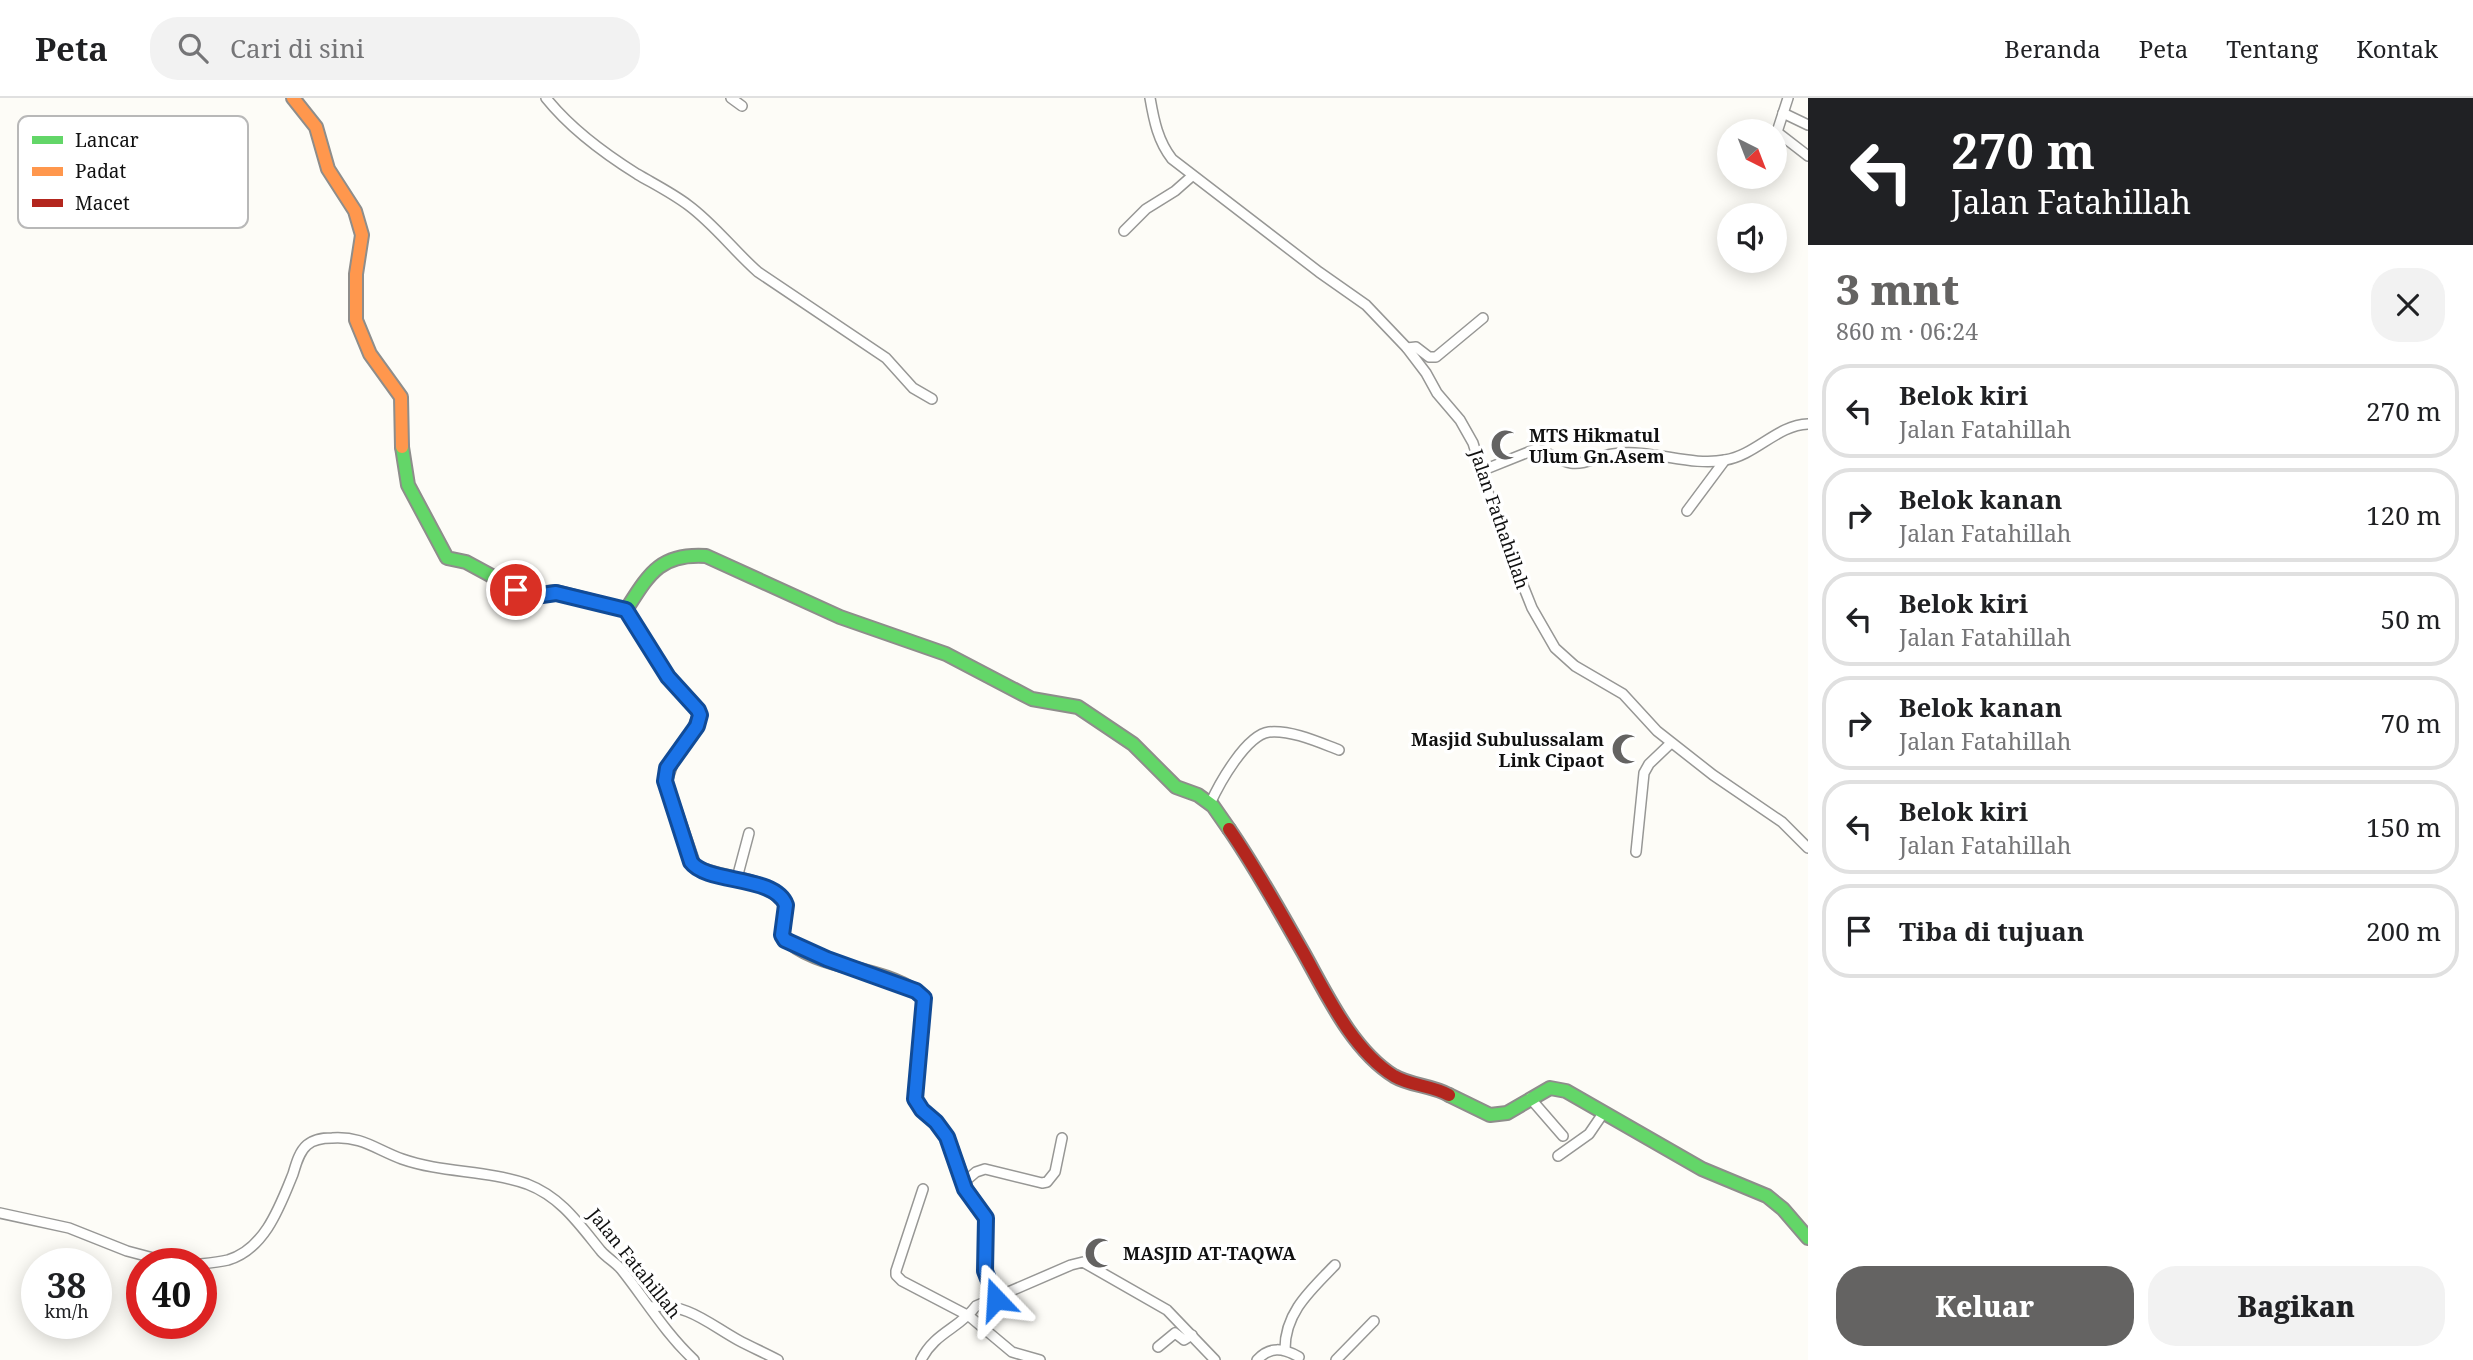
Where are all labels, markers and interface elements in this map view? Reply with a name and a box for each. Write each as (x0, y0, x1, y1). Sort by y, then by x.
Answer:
search box (150, 17, 640, 80)
text: Peta (35, 26, 108, 71)
icon: search (174, 29, 212, 67)
text: Cari di sini (230, 30, 364, 66)
text: Beranda (2004, 32, 2101, 65)
text: Peta (2139, 32, 2188, 65)
text: Tentang (2226, 32, 2318, 65)
text: Kontak (2356, 32, 2438, 65)
legend (18, 116, 248, 228)
text: 270 m (1951, 117, 2095, 183)
north arrow (1717, 119, 1787, 189)
map controls (1717, 119, 1787, 273)
icon: left (1836, 126, 1927, 217)
text: Lancar (75, 127, 139, 153)
text: Padat (75, 158, 127, 184)
text: Jalan Fatahillah (1951, 180, 2191, 223)
text: Macet (75, 190, 130, 216)
button: sound (1717, 203, 1787, 273)
text: 3 mnt (1836, 260, 1959, 317)
button: close (2371, 268, 2445, 342)
text: 860 m · 06:24 (1836, 315, 1978, 347)
text: Belok kiri (1899, 377, 2028, 413)
icon: left (1840, 392, 1878, 430)
text: 270 m (2366, 393, 2441, 429)
text: Jalan Fatahillah (1899, 413, 2071, 445)
place label: MTS Hikmatul Ulum Gn.Asem (1529, 423, 1665, 468)
mosque icon: MTS Hikmatul Ulum Gn.Asem (1489, 428, 1523, 462)
street label: Jalan Fathahillah (1464, 445, 1535, 592)
text: Belok kanan (1899, 481, 2062, 517)
icon: right (1840, 496, 1878, 534)
text: 120 m (2366, 497, 2441, 533)
text: Jalan Fatahillah (1899, 517, 2071, 549)
pin (486, 560, 546, 620)
icon: arrive (497, 571, 535, 609)
text: Belok kiri (1899, 585, 2028, 621)
icon: left (1840, 600, 1878, 638)
text: 50 m (2381, 601, 2441, 637)
text: Jalan Fatahillah (1899, 621, 2071, 653)
text: Belok kanan (1899, 689, 2062, 725)
icon: right (1840, 704, 1878, 742)
text: 70 m (2381, 705, 2441, 741)
text: Jalan Fatahillah (1899, 725, 2071, 757)
place label: Masjid Subulussalam Link Cipaot (1411, 727, 1604, 772)
mosque icon: Masjid Subulussalam Link Cipaot (1610, 732, 1644, 766)
text: Belok kiri (1899, 793, 2028, 829)
icon: left (1840, 808, 1878, 846)
text: 150 m (2366, 809, 2441, 845)
text: Jalan Fatahillah (1899, 829, 2071, 861)
icon: arrive (1840, 912, 1878, 950)
text: Tiba di tujuan (1899, 913, 2084, 949)
text: 200 m (2366, 913, 2441, 949)
street label: Jalan Fatahillah (583, 1202, 687, 1323)
mosque icon: MASJID AT-TAQWA (1083, 1236, 1117, 1270)
place label: MASJID AT-TAQWA (1123, 1241, 1296, 1265)
speed limit sign: 40 (126, 1248, 217, 1339)
text: 38 (47, 1261, 86, 1308)
position arrow (959, 1262, 1033, 1336)
button: Keluar (1836, 1266, 2134, 1346)
button: Bagikan (2148, 1266, 2445, 1346)
text: km/h (44, 1299, 89, 1323)

